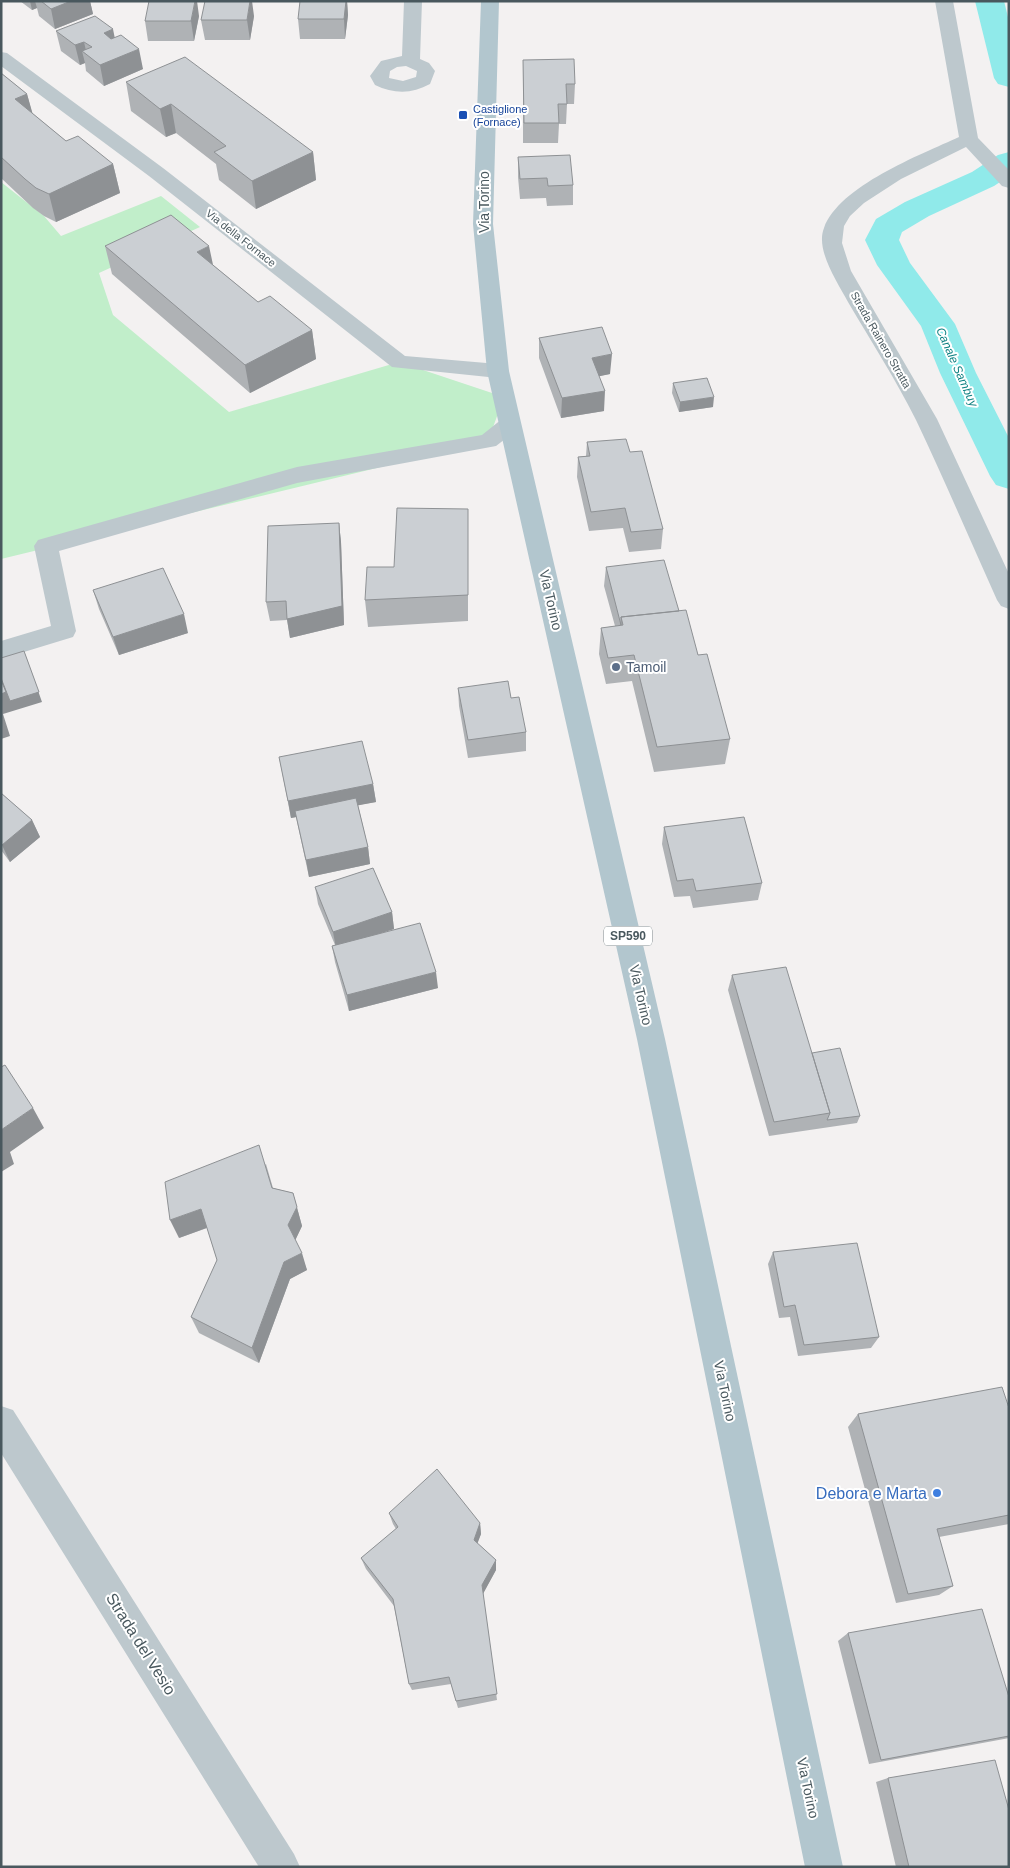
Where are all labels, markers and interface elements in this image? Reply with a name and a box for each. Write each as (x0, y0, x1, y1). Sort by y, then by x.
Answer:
place label: Castiglione (Fornace) (473, 103, 527, 128)
marker: Castiglione (Fornace) (457, 109, 469, 121)
street label: Via Torino (476, 171, 492, 233)
street label: Via della Fornace (204, 207, 278, 269)
street label: Strada Rainero Stratta (848, 290, 914, 391)
water label: Canale Sambuy (933, 325, 981, 410)
street label: Via Torino (536, 568, 566, 632)
place label: Tamoil (626, 659, 666, 675)
marker: Tamoil (610, 661, 622, 673)
road number: SP590 (604, 926, 652, 946)
street label: Via Torino (626, 963, 656, 1027)
street label: Via Torino (711, 1359, 739, 1423)
place label: Debora e Marta (816, 1485, 927, 1502)
marker: Debora e Marta (931, 1487, 943, 1499)
street label: Strada del Vesio (103, 1590, 179, 1698)
street label: Via Torino (794, 1756, 822, 1820)

